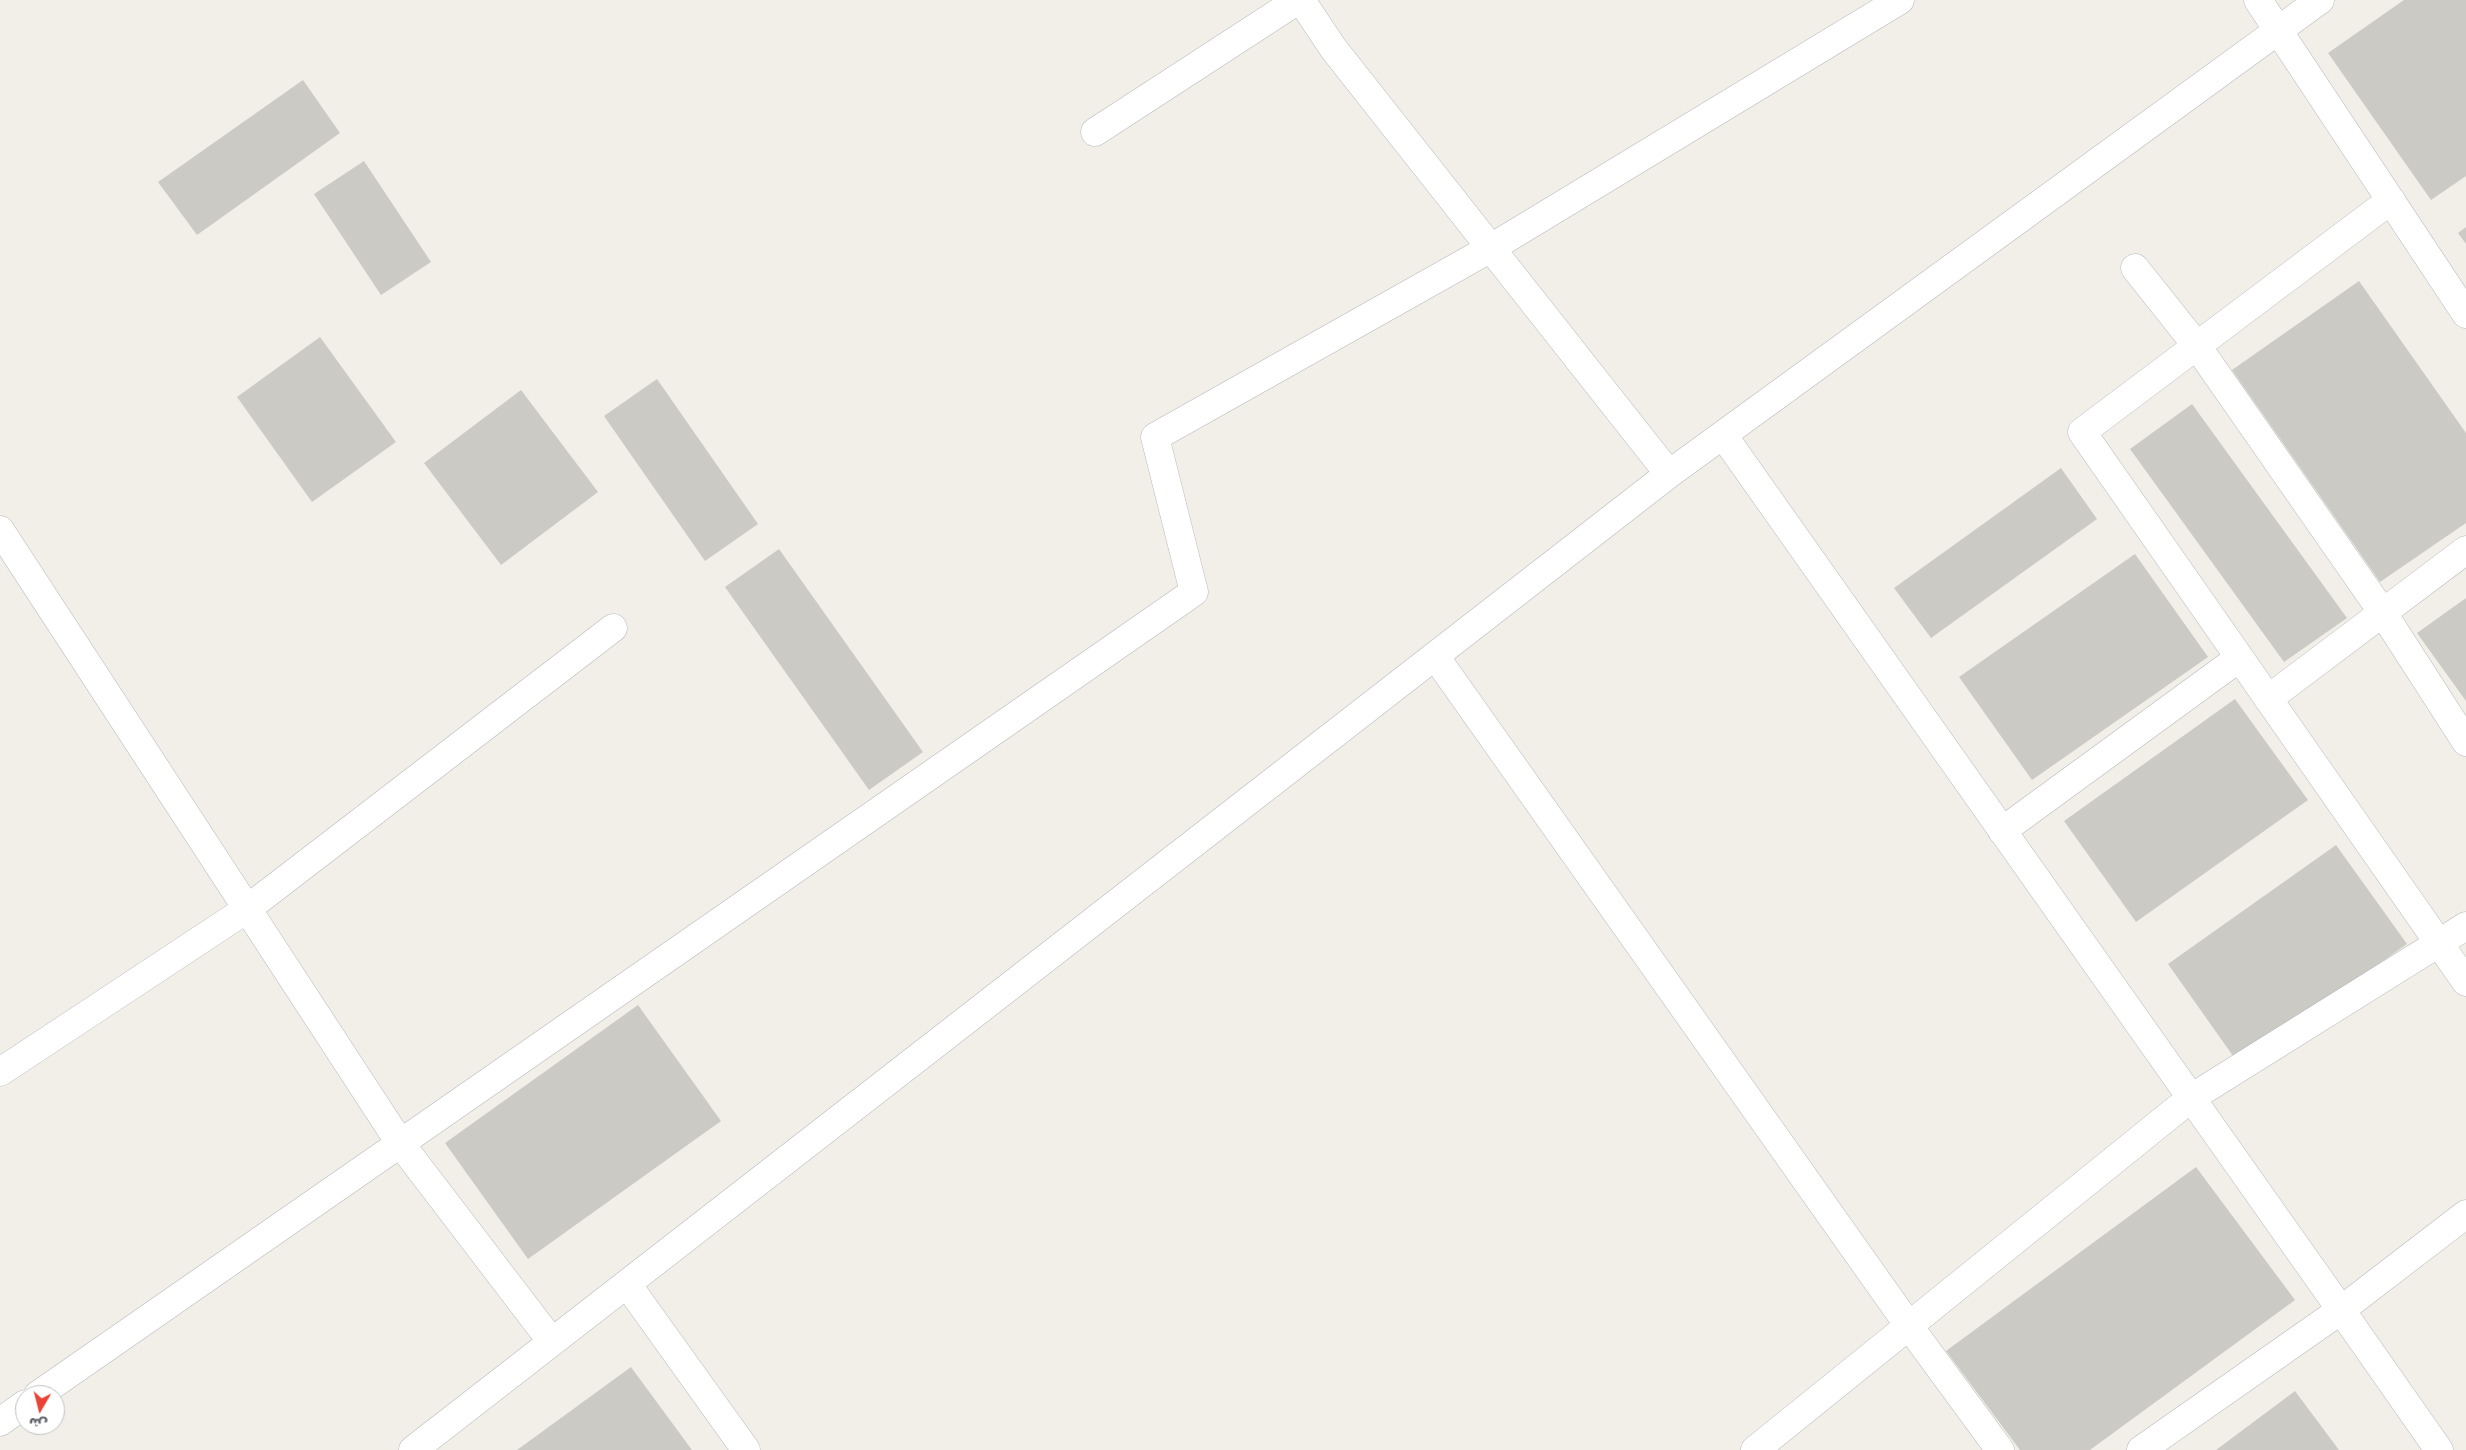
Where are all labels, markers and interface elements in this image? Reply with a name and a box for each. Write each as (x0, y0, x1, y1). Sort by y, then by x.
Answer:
north arrow (15, 1385, 65, 1435)
text: ش (27, 1415, 49, 1433)

